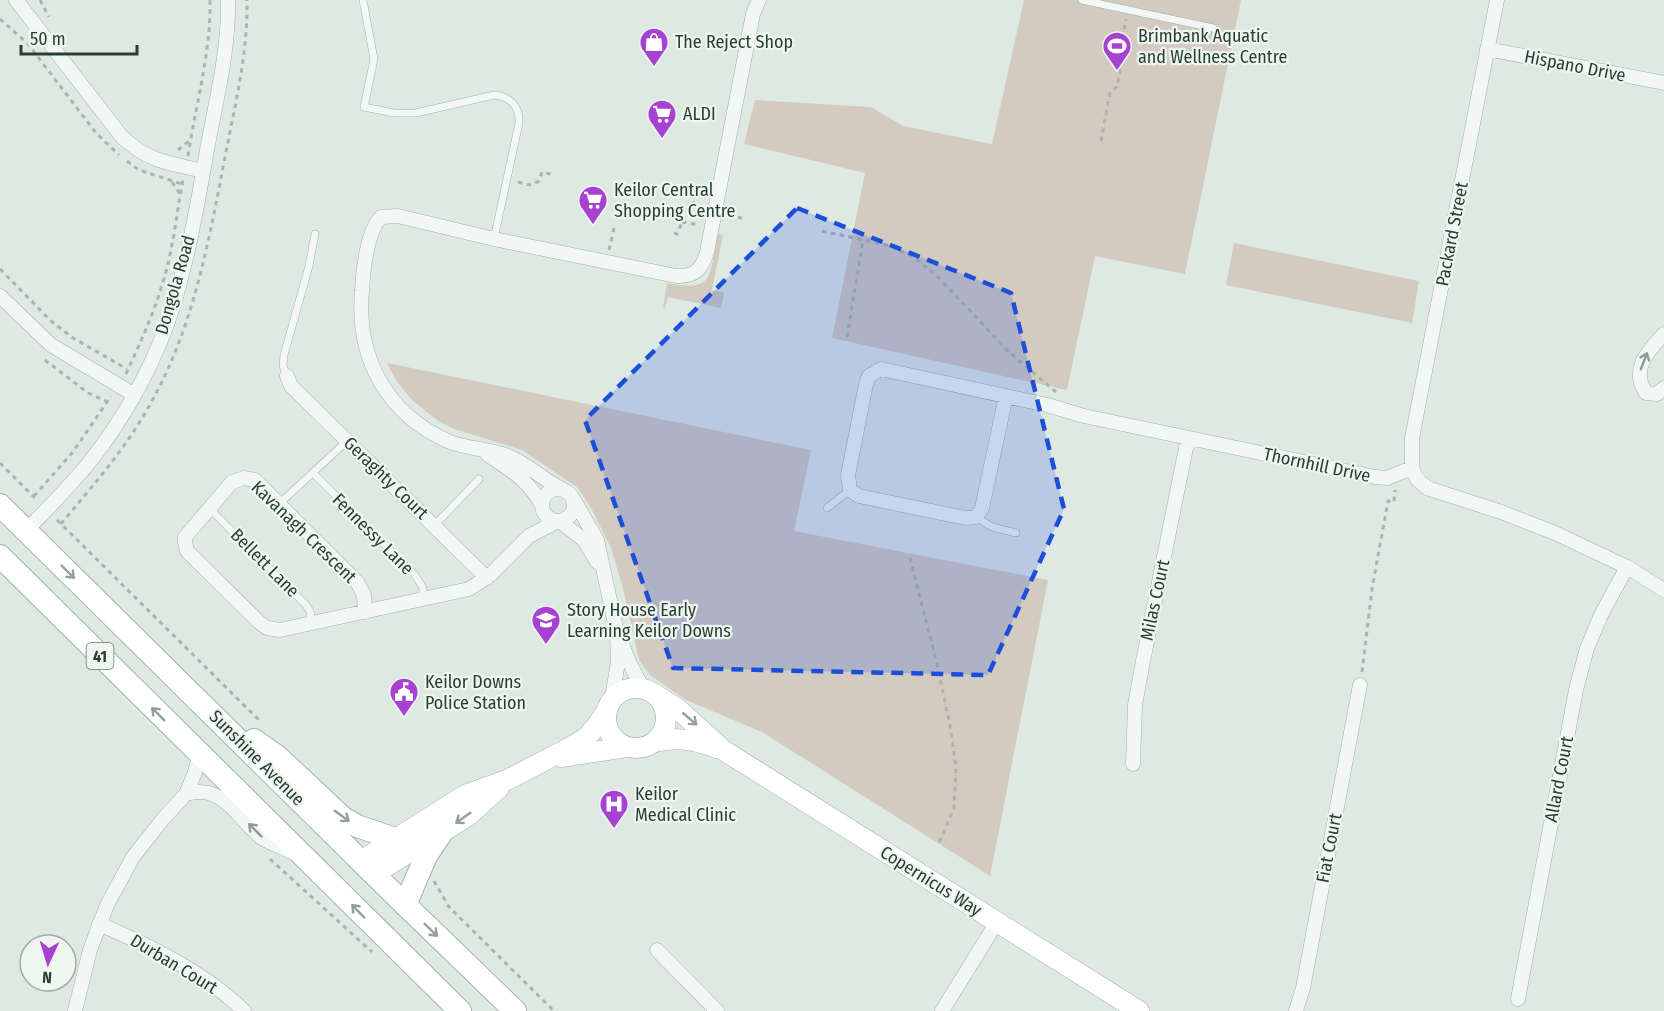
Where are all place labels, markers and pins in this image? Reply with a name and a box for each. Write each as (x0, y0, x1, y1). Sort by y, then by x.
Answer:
place label: Brimbank Aquatic and Wellness Centre (1138, 25, 1288, 68)
shop icon: The Reject Shop (638, 26, 670, 68)
sports icon: Brimbank Aquatic and Wellness Centre (1101, 30, 1133, 72)
place label: The Reject Shop (675, 31, 793, 53)
supermarket icon: ALDI (646, 98, 678, 140)
place label: ALDI (683, 103, 716, 125)
place label: Keilor Central Shopping Centre (614, 179, 736, 222)
supermarket icon: Keilor Central Shopping Centre (577, 184, 609, 226)
place label: Story House Early Learning Keilor Downs (567, 599, 731, 642)
school or university icon: Story House Early Learning Keilor Downs (530, 604, 562, 646)
place label: Keilor Downs Police Station (425, 671, 526, 714)
public building icon: Keilor Downs Police Station (388, 676, 420, 718)
place label: Keilor Medical Clinic (635, 783, 736, 826)
hospital icon: Keilor Medical Clinic (598, 788, 630, 830)

